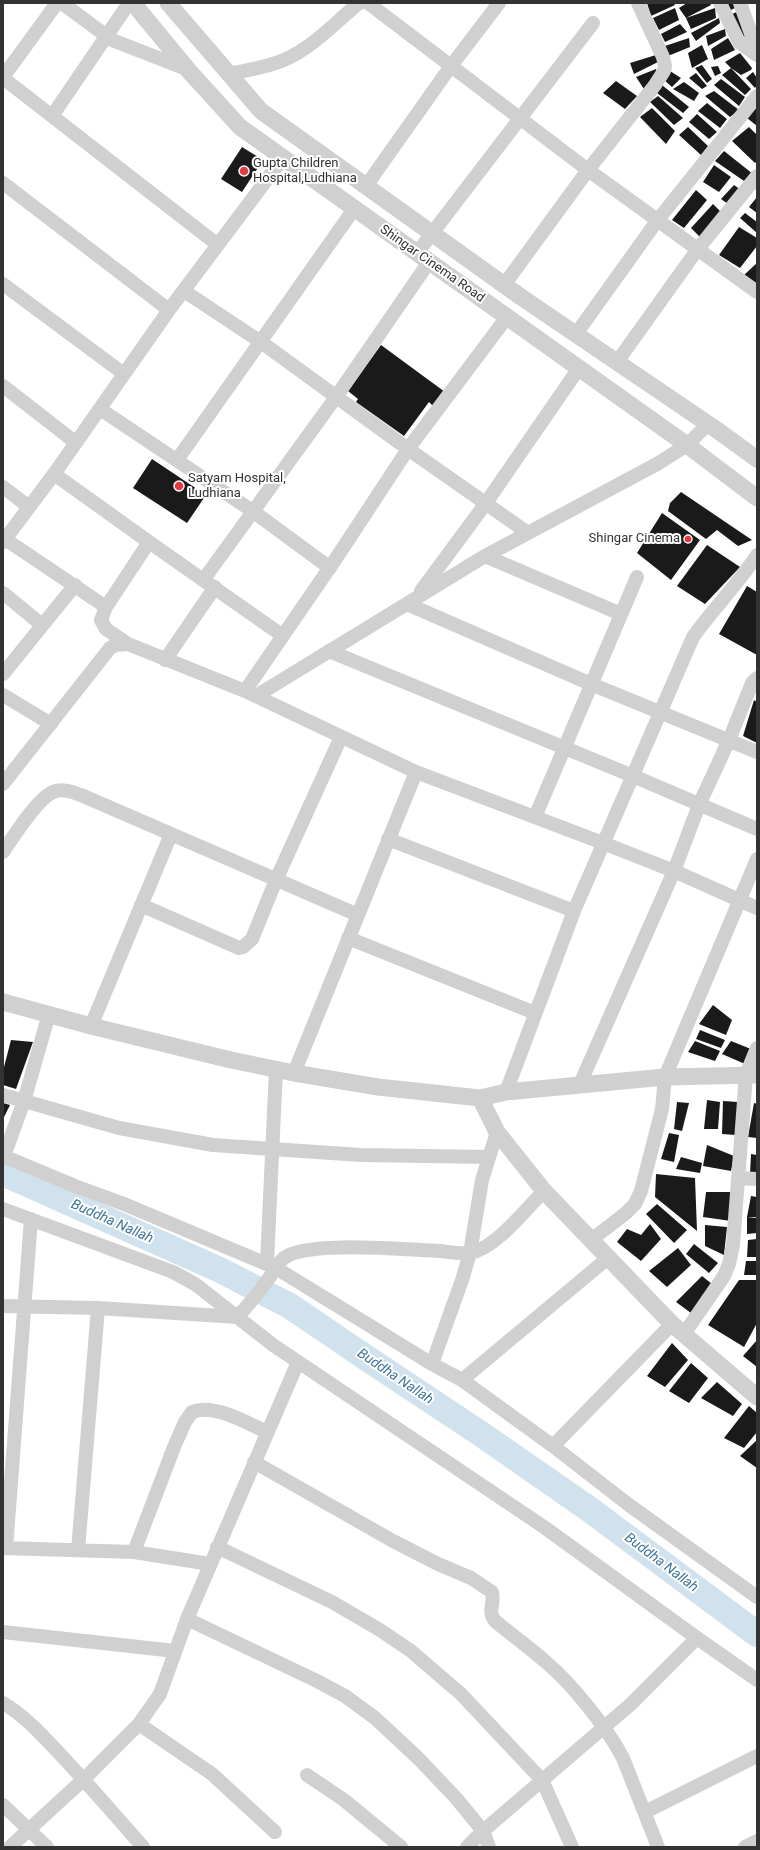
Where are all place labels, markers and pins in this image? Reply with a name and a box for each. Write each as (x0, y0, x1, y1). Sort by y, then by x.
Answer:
place label: Gupta Children Hospital,Ludhiana (253, 156, 357, 187)
marker: Gupta Children Hospital,Ludhiana (238, 165, 250, 177)
place label: Satyam Hospital, Ludhiana (188, 471, 286, 502)
marker: Satyam Hospital, Ludhiana (173, 480, 185, 492)
place label: Shingar Cinema (589, 531, 680, 547)
marker: Shingar Cinema (683, 534, 693, 544)

